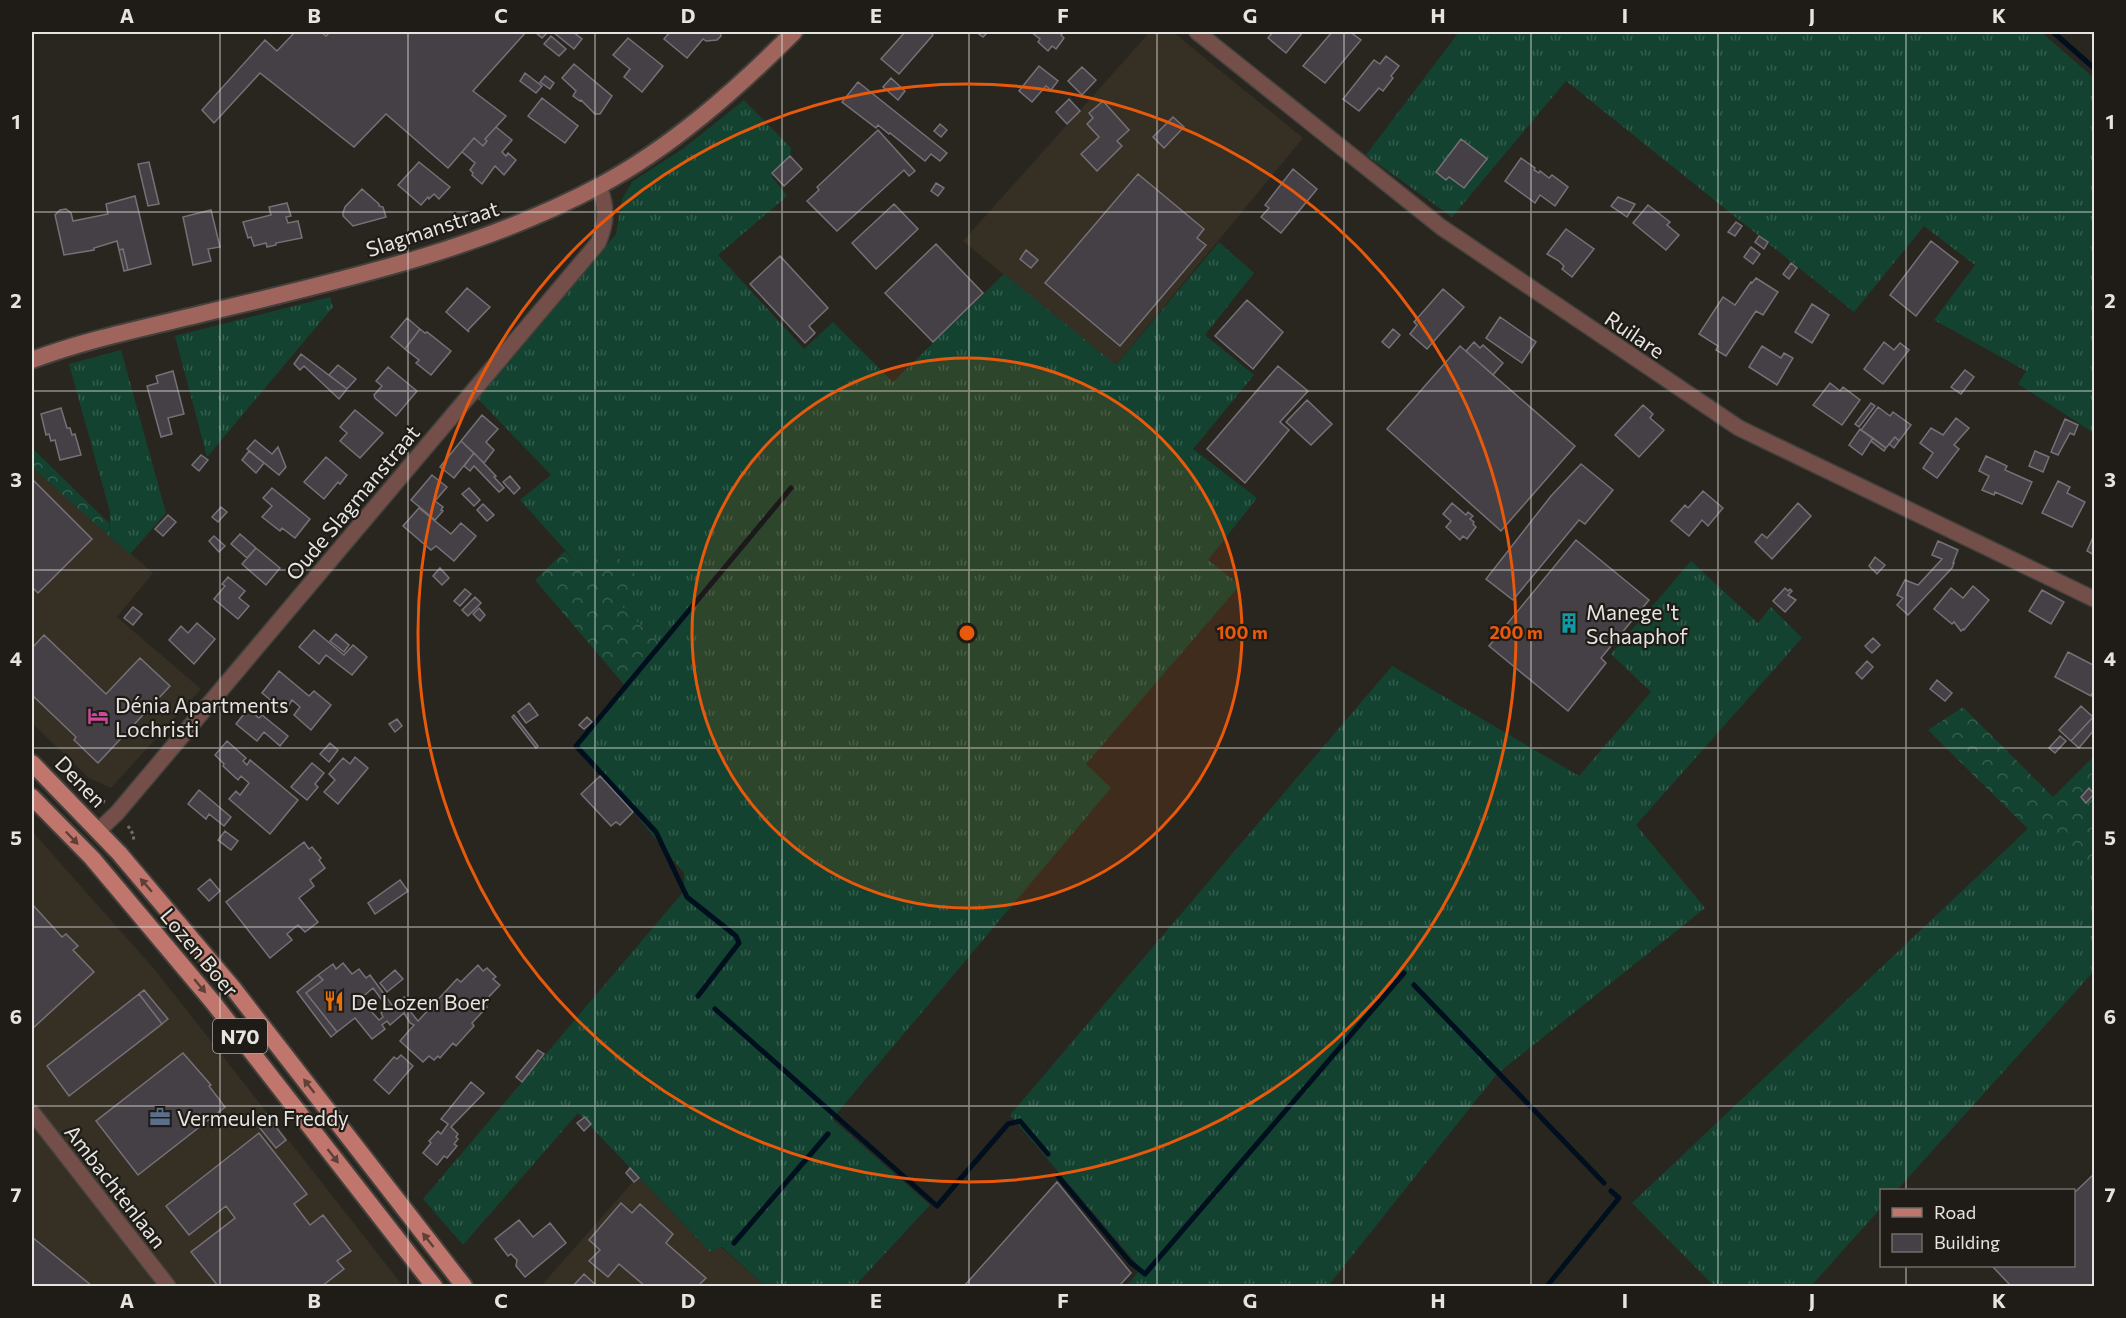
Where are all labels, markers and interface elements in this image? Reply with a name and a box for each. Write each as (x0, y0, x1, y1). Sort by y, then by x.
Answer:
text: A (120, 3, 134, 27)
text: B (307, 3, 321, 27)
text: C (494, 3, 508, 27)
text: D (681, 3, 695, 27)
text: E (870, 3, 882, 27)
text: F (1057, 3, 1069, 27)
text: G (1243, 3, 1257, 27)
text: H (1431, 3, 1446, 27)
text: I (1622, 3, 1628, 27)
text: J (1809, 3, 1815, 27)
text: K (1992, 3, 2006, 27)
text: 1 (11, 109, 21, 133)
text: 1 (2105, 109, 2115, 133)
street label: Slagmanstraat (362, 195, 502, 261)
text: 2 (10, 288, 22, 312)
text: 2 (2104, 288, 2116, 312)
street label: Ruilare (1600, 305, 1670, 363)
street label: Oude Slagmanstraat (280, 420, 424, 584)
text: 3 (10, 467, 22, 491)
text: 3 (2104, 467, 2116, 491)
place label: Manege 't Schaaphof (1586, 599, 1689, 648)
building icon: Manege 't Schaaphof (1557, 611, 1581, 635)
text: 100 m (1216, 621, 1268, 643)
text: 200 m (1489, 621, 1543, 643)
centre of rings (957, 623, 977, 643)
text: 4 (10, 646, 22, 670)
text: 4 (2104, 646, 2116, 670)
place label: Dénia Apartments Lochristi (115, 692, 288, 741)
hotel icon: Dénia Apartments Lochristi (86, 704, 110, 728)
street label: Denen (51, 750, 111, 812)
text: 5 (10, 825, 22, 849)
text: 5 (2104, 825, 2116, 849)
one-way arrow (65, 831, 79, 845)
one-way arrow (140, 877, 153, 893)
street label: Lozen Boer (156, 903, 244, 1001)
one-way arrow (193, 978, 206, 993)
restaurant icon: De Lozen Boer (322, 989, 346, 1013)
place label: De Lozen Boer (351, 989, 489, 1014)
text: 6 (10, 1004, 22, 1028)
text: 6 (2104, 1004, 2116, 1028)
road number: N70 (213, 1019, 267, 1053)
one-way arrow (303, 1078, 315, 1093)
office icon: Vermeulen Freddy (148, 1105, 172, 1129)
place label: Vermeulen Freddy (177, 1105, 349, 1130)
street label: Ambachtenlaan (60, 1119, 172, 1253)
one-way arrow (327, 1148, 339, 1164)
text: 7 (11, 1182, 22, 1206)
text: 7 (2105, 1182, 2116, 1206)
legend (1880, 1189, 2075, 1267)
text: Road (1934, 1201, 1976, 1223)
text: Building (1934, 1231, 2000, 1253)
one-way arrow (422, 1233, 434, 1248)
text: A (120, 1288, 134, 1312)
text: B (307, 1288, 321, 1312)
text: C (494, 1288, 508, 1312)
text: D (681, 1288, 695, 1312)
text: E (870, 1288, 882, 1312)
text: F (1057, 1288, 1069, 1312)
text: G (1243, 1288, 1257, 1312)
text: H (1431, 1288, 1446, 1312)
text: I (1622, 1288, 1628, 1312)
text: J (1809, 1288, 1815, 1312)
text: K (1992, 1288, 2006, 1312)

